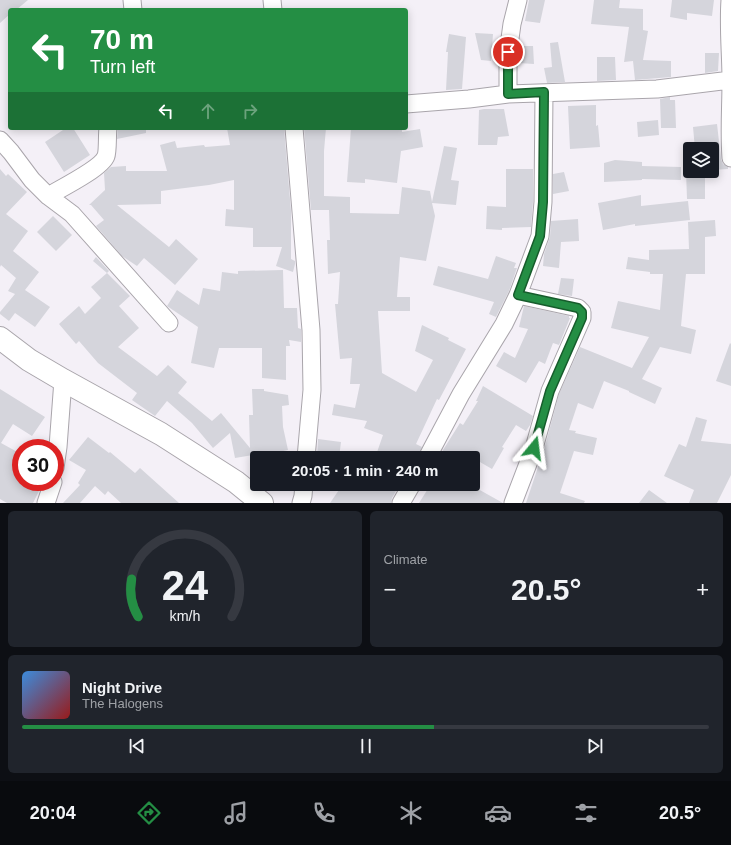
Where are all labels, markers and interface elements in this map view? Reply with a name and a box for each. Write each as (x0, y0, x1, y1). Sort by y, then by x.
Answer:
icon: left (24, 24, 76, 76)
text: 70 m (90, 24, 154, 55)
pin (491, 35, 525, 69)
icon: arrive (497, 41, 519, 63)
text: Turn left (90, 57, 155, 77)
icon: left (155, 100, 177, 122)
icon: ahead (197, 100, 219, 122)
icon: right (239, 100, 261, 122)
map controls (683, 142, 719, 178)
button: layers (683, 142, 719, 178)
position arrow (513, 427, 555, 469)
speed limit sign: 30 (12, 439, 64, 491)
text: 20:05 · 1 min · 240 m (292, 462, 438, 479)
text: Climate (384, 552, 428, 567)
text: 24 (162, 562, 208, 609)
text: 20.5° (511, 573, 581, 606)
text: − (384, 577, 396, 602)
text: + (696, 577, 709, 602)
text: km/h (169, 608, 200, 624)
text: Night Drive (82, 679, 162, 696)
text: The Halogens (82, 696, 163, 711)
icon: previous (126, 735, 148, 757)
icon: pause (355, 735, 377, 757)
icon: next (584, 735, 606, 757)
icon: directions (135, 799, 163, 827)
icon: music (222, 799, 250, 827)
icon: phone (310, 799, 338, 827)
icon: climate (397, 799, 425, 827)
icon: car (484, 799, 512, 827)
icon: filters (572, 799, 600, 827)
text: 20:04 (30, 803, 76, 823)
text: 20.5° (659, 803, 701, 823)

